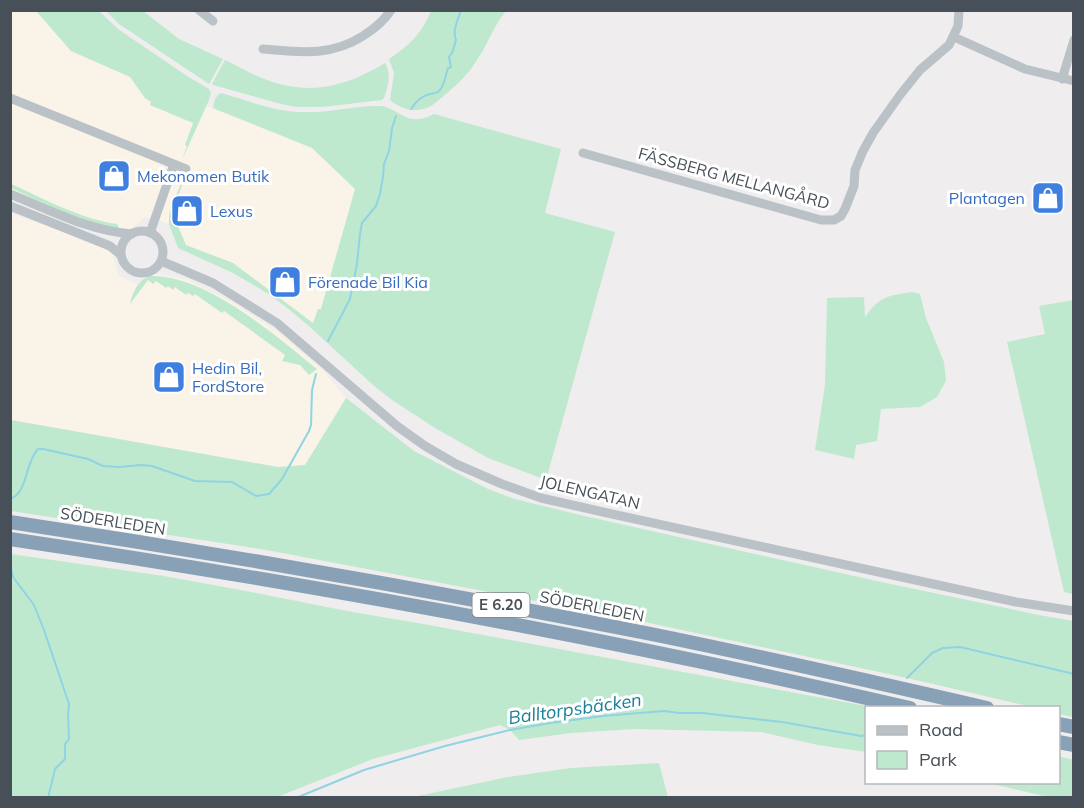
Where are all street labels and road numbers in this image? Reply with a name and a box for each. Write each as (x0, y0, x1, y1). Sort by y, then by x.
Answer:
street label: FÄSSBERG MELLANGÅRD (636, 143, 832, 213)
street label: JOLENGATAN (538, 471, 642, 513)
street label: SÖDERLEDEN (59, 503, 167, 539)
street label: SÖDERLEDEN (538, 586, 646, 626)
road number: E 6.20 (472, 593, 530, 617)

